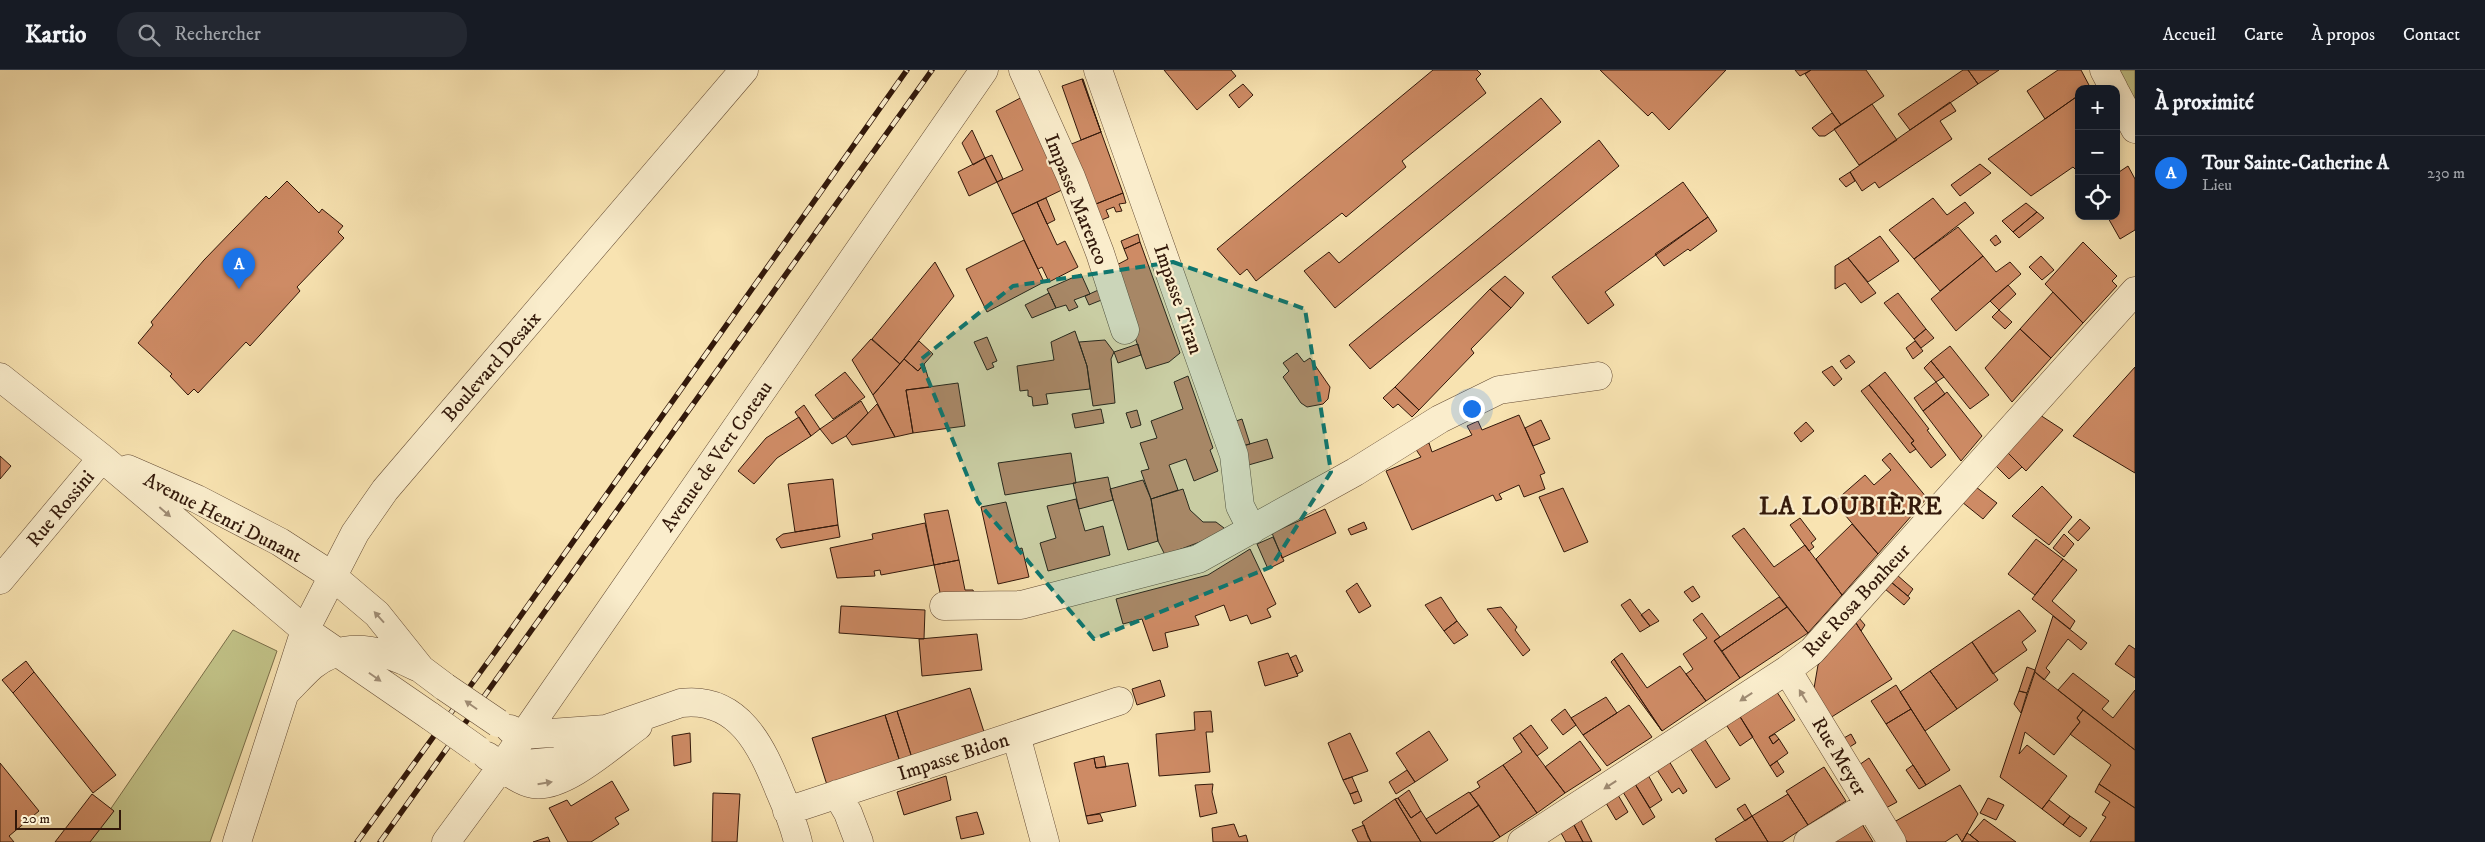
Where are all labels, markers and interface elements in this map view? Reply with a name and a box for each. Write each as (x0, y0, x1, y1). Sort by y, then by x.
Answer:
search box (117, 12, 467, 57)
text: Kartio (25, 20, 87, 50)
icon: search (135, 21, 163, 49)
text: Rechercher (175, 23, 261, 46)
text: Accueil (2163, 24, 2216, 46)
text: Carte (2244, 24, 2283, 46)
text: À propos (2311, 24, 2375, 46)
text: Contact (2403, 24, 2460, 46)
map controls (2075, 85, 2120, 220)
button: + (2075, 85, 2120, 130)
text: À proximité (2155, 90, 2254, 116)
street label: Impasse Marenco (1038, 130, 1113, 269)
button: − (2075, 130, 2120, 175)
text: Tour Sainte-Catherine A (2202, 152, 2389, 175)
text: A (2166, 163, 2176, 183)
text: 230 m (2427, 163, 2465, 183)
button: locate (2075, 175, 2120, 220)
text: Lieu (2202, 175, 2232, 195)
street label: Impasse Tiran (1147, 241, 1208, 358)
pin: A (223, 248, 255, 289)
street label: Boulevard Desaix (437, 306, 547, 427)
street label: Avenue de Vert Coteau (656, 377, 779, 537)
your location (1459, 396, 1485, 422)
street label: Rue Rossini (22, 465, 100, 552)
street label: Avenue Henri Dunant (139, 468, 306, 569)
district label: LA LOUBIÈRE (1759, 491, 1943, 522)
one-way arrow (159, 507, 172, 518)
street label: Rue Rosa Bonheur (1798, 538, 1917, 663)
one-way arrow (373, 612, 385, 624)
one-way arrow (369, 672, 382, 682)
one-way arrow (1798, 689, 1807, 702)
one-way arrow (1740, 692, 1753, 702)
one-way arrow (465, 700, 478, 710)
street label: Rue Meyer (1806, 713, 1872, 801)
street label: Impasse Bidon (895, 728, 1013, 787)
one-way arrow (537, 779, 553, 787)
one-way arrow (1603, 780, 1617, 790)
scale bar (15, 807, 121, 830)
text: 20 m (22, 810, 50, 828)

